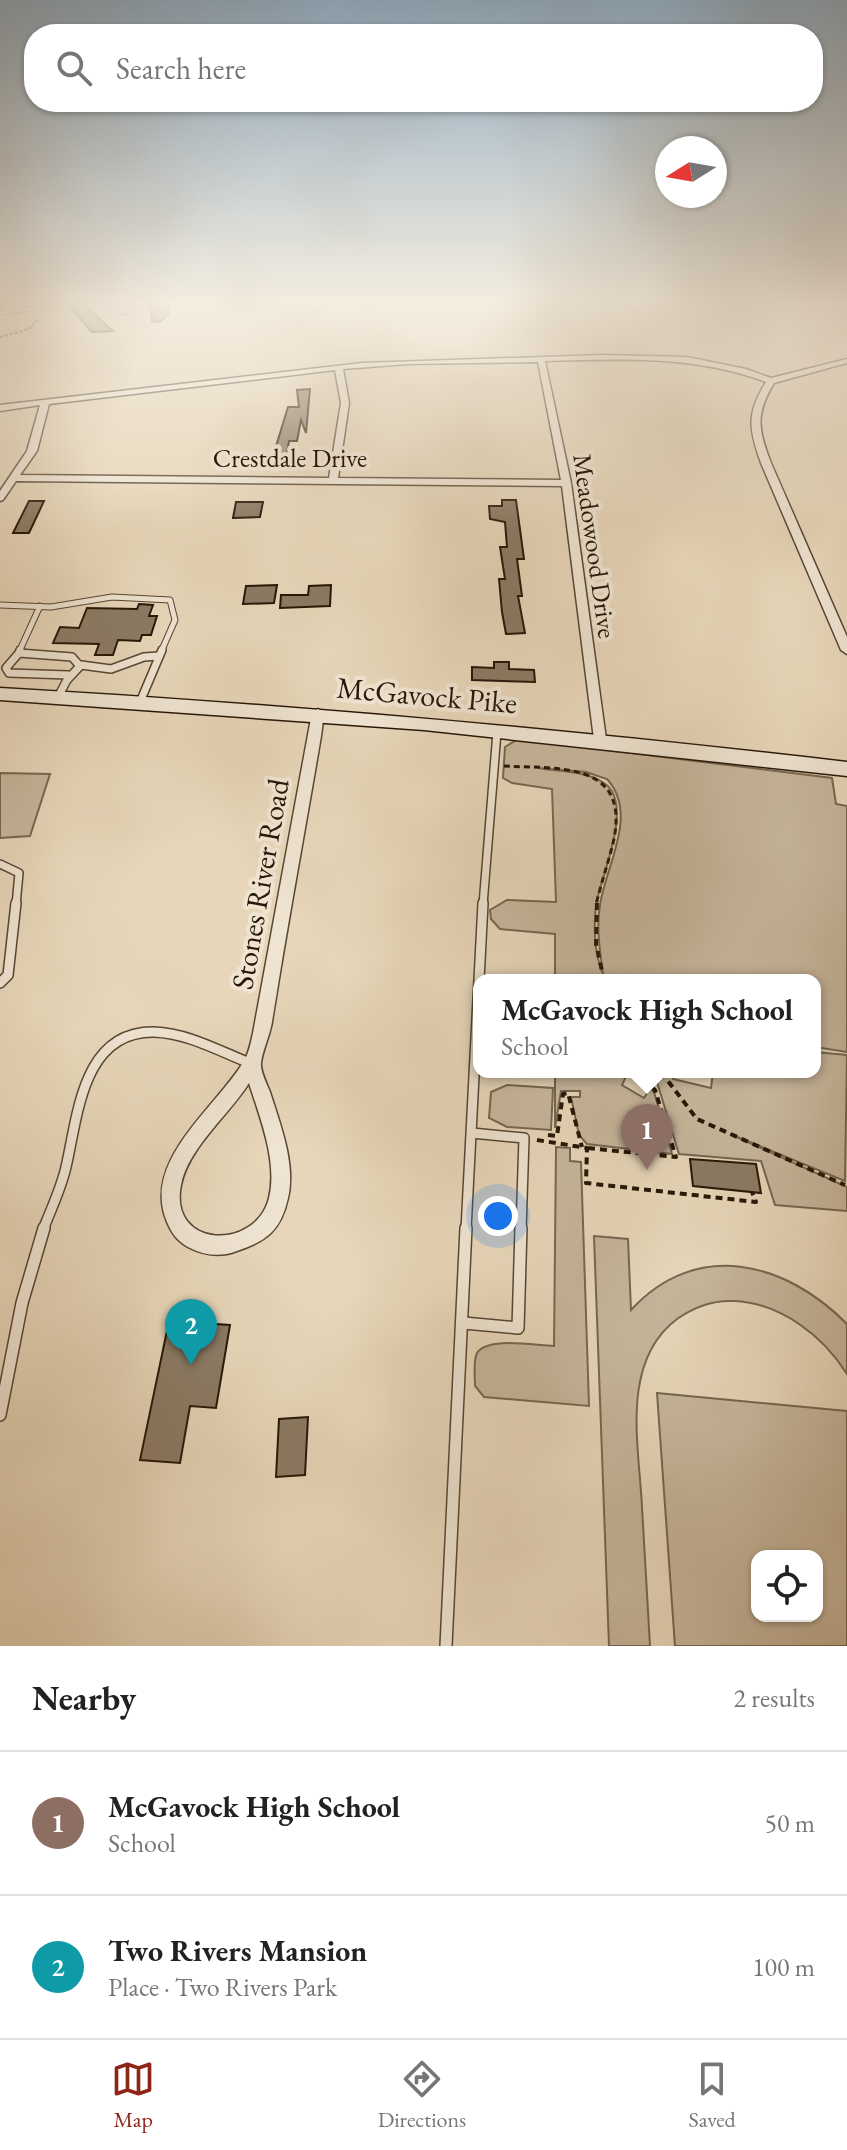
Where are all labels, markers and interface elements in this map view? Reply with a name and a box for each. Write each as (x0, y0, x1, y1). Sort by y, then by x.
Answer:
search box (24, 24, 823, 112)
icon: search (52, 46, 96, 90)
text: Search here (116, 49, 246, 88)
north arrow (655, 136, 727, 208)
street label: Crestdale Drive (213, 441, 367, 475)
street label: Meadowood Drive (565, 452, 625, 640)
street label: McGavock Pike (335, 668, 519, 722)
street label: Stones River Road (222, 775, 298, 992)
popup (473, 974, 821, 1078)
text: McGavock High School (501, 990, 793, 1029)
text: School (501, 1029, 569, 1063)
pin: 1 (621, 1104, 673, 1170)
your location (478, 1196, 518, 1236)
pin: 2 (165, 1299, 217, 1365)
map controls (751, 1550, 823, 1622)
button: locate (751, 1550, 823, 1622)
text: Nearby (32, 1676, 136, 1720)
text: 2 results (734, 1681, 815, 1715)
text: McGavock High School (108, 1787, 400, 1826)
text: 1 (51, 1806, 65, 1840)
text: 50 m (765, 1806, 815, 1840)
text: School (108, 1826, 176, 1860)
text: Two Rivers Mansion (108, 1931, 367, 1970)
text: 2 (51, 1950, 65, 1984)
text: 100 m (752, 1950, 815, 1984)
text: Place · Two Rivers Park (108, 1970, 337, 2004)
tab: Map (111, 2057, 155, 2134)
tab: Directions (378, 2057, 466, 2134)
tab: Saved (689, 2057, 736, 2134)

